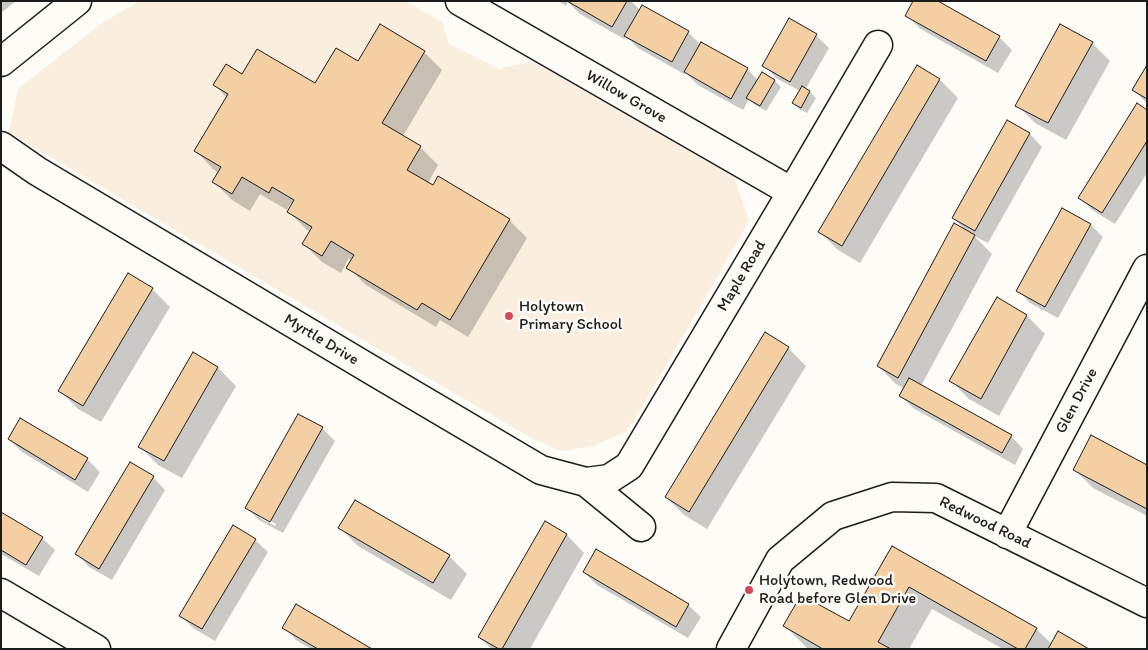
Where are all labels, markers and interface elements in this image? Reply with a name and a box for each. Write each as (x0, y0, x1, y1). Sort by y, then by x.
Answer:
street label: Willow Grove (582, 66, 670, 128)
street label: Maple Road (713, 237, 771, 315)
place label: Holytown Primary School (519, 297, 622, 335)
street label: Myrtle Drive (280, 310, 362, 370)
marker: Holytown Primary School (503, 310, 515, 322)
street label: Glen Drive (1052, 365, 1102, 437)
street label: Redwood Road (936, 492, 1034, 554)
place label: Holytown, Redwood Road before Glen Drive (759, 571, 916, 609)
marker: Holytown, Redwood Road before Glen Drive (743, 584, 755, 596)

